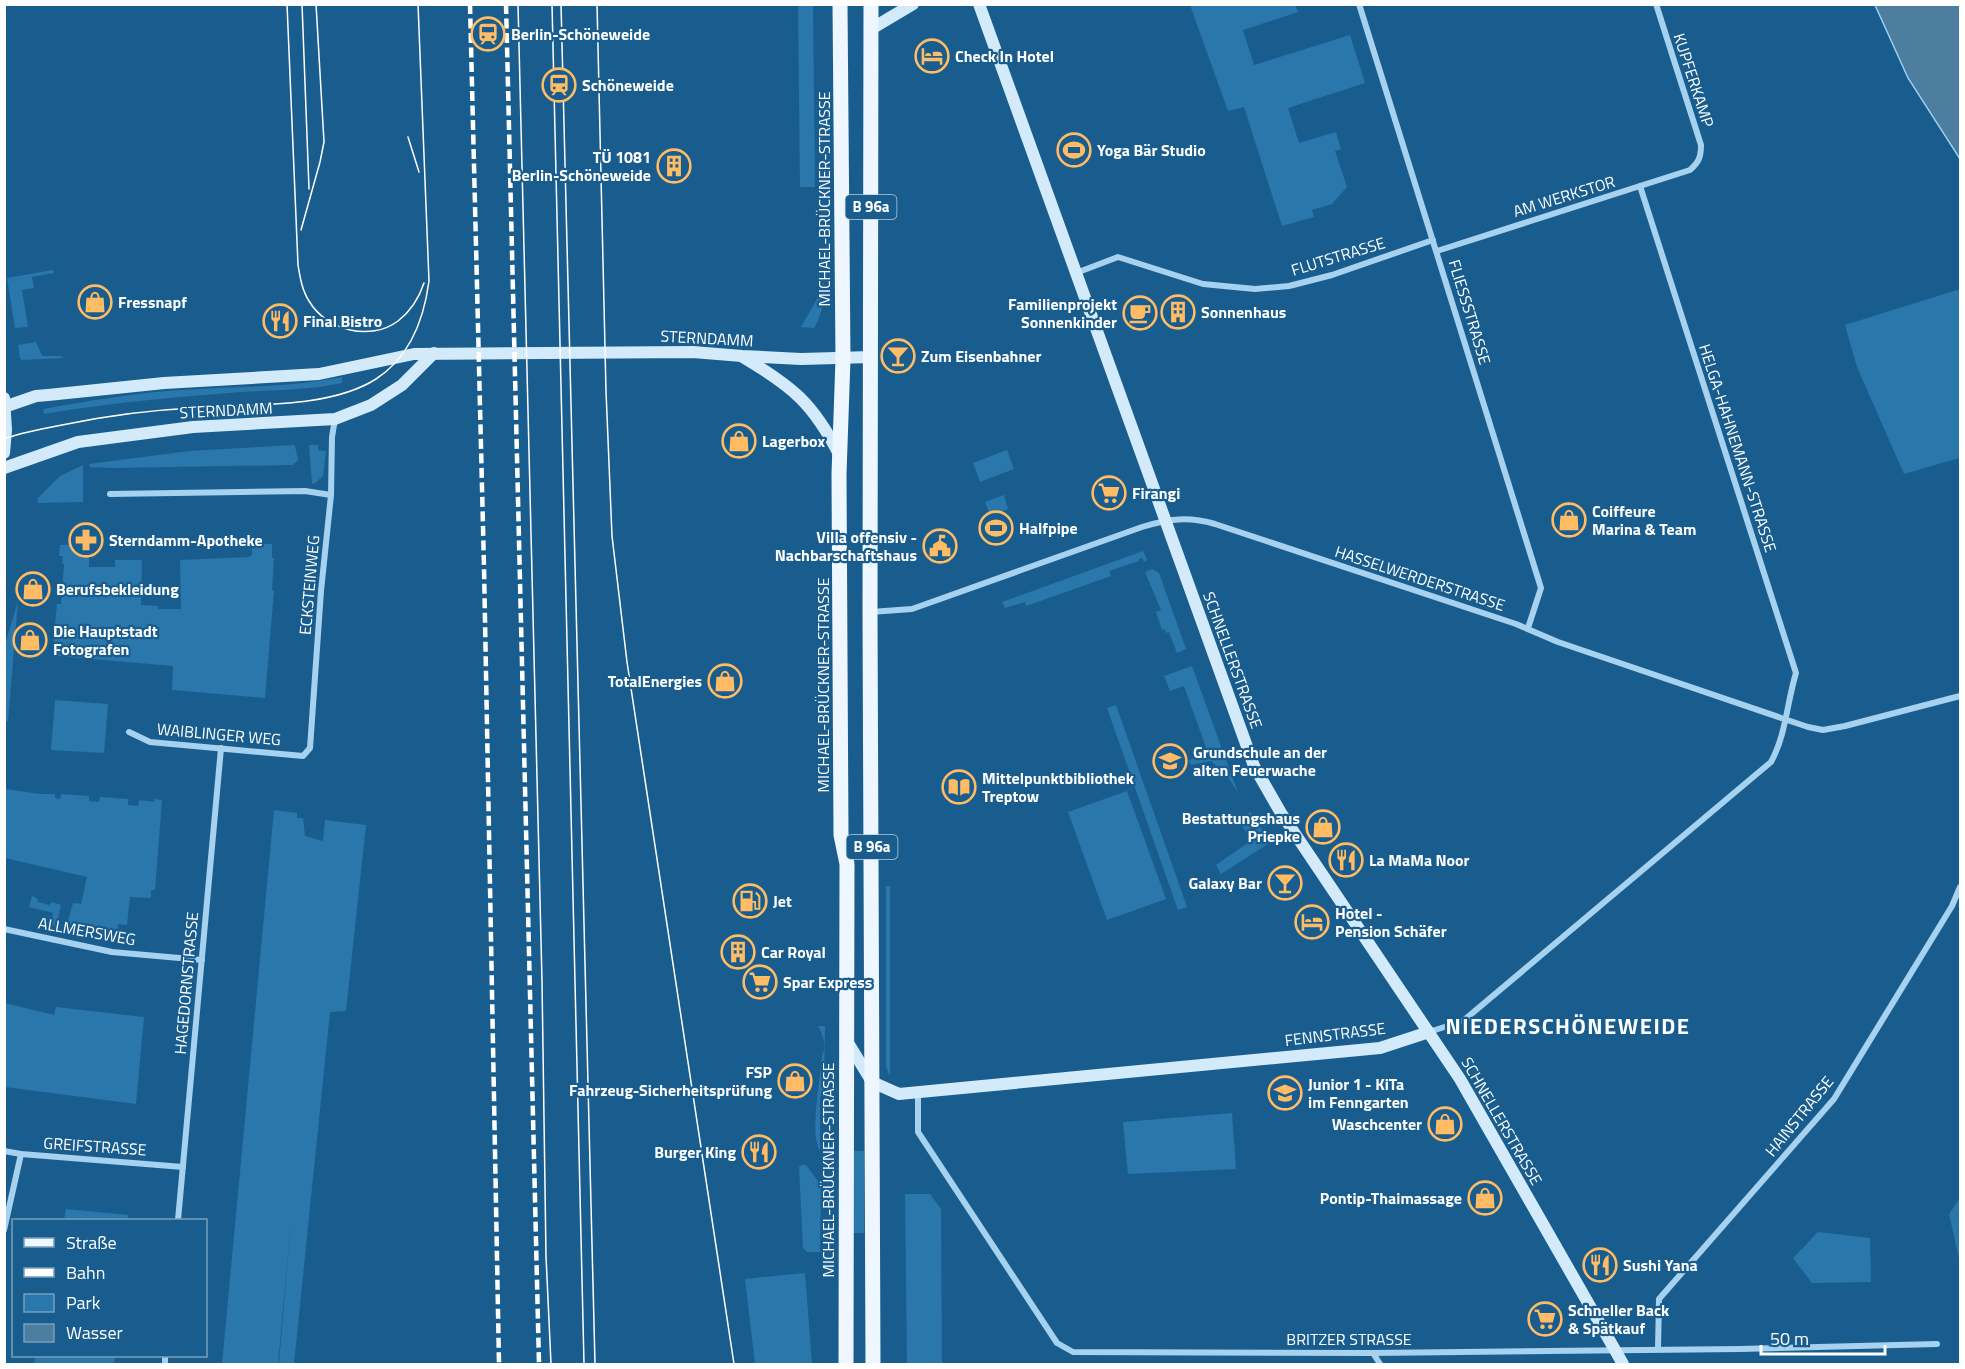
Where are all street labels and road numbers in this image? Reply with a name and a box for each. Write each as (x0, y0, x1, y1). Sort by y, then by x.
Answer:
street label: KUPFERKAMP (1668, 30, 1720, 130)
street label: MICHAEL-BRÜCKNER-STRASSE (812, 91, 836, 306)
street label: AM WERKSTOR (1510, 169, 1618, 223)
road number: B 96a (846, 195, 896, 219)
street label: FLUTSTRASSE (1288, 230, 1388, 282)
street label: FLIESSSTRASSE (1443, 257, 1497, 368)
street label: STERNDAMM (660, 324, 754, 352)
street label: HELGA-HAHNEMANN-STRASSE (1693, 341, 1783, 555)
street label: STERNDAMM (179, 396, 273, 424)
street label: ECKSTEINWEG (293, 534, 325, 636)
street label: HASSELWERDERSTRASSE (1332, 539, 1508, 617)
street label: MICHAEL-BRÜCKNER-STRASSE (811, 577, 835, 792)
street label: SCHNELLERSTRASSE (1197, 588, 1269, 732)
street label: WAIBLINGER WEG (156, 717, 282, 751)
road number: B 96a (846, 835, 898, 859)
street label: ALLMERSWEG (36, 911, 138, 951)
street label: HAGEDORNSTRASSE (168, 911, 204, 1055)
street label: FENNSTRASSE (1283, 1016, 1387, 1052)
street label: SCHNELLERSTRASSE (1456, 1053, 1549, 1190)
street label: MICHAEL-BRÜCKNER-STRASSE (816, 1062, 840, 1277)
street label: HAINSTRASSE (1759, 1070, 1839, 1161)
street label: GREIFSTRASSE (43, 1130, 147, 1162)
street label: BRITZER STRASSE (1286, 1327, 1412, 1351)

